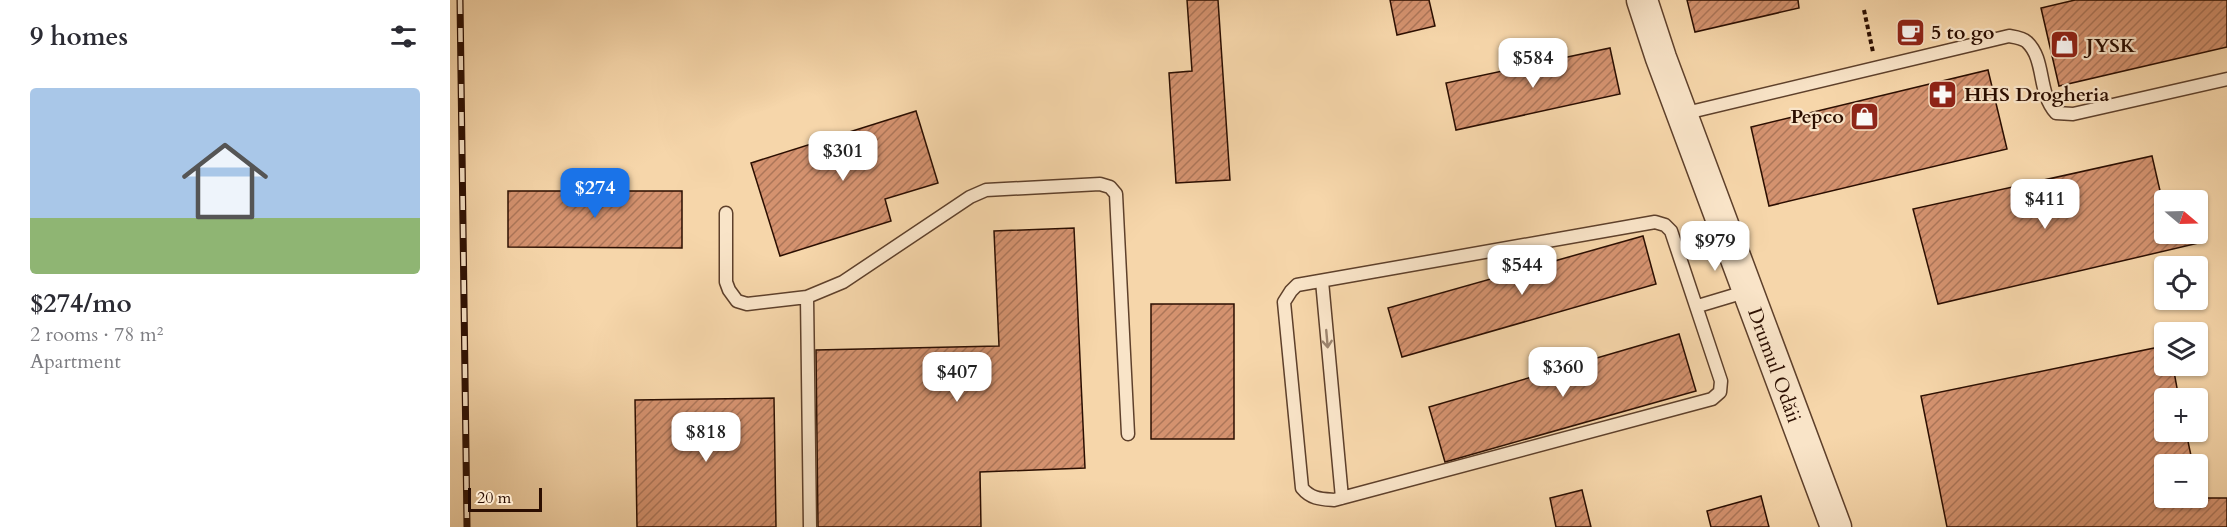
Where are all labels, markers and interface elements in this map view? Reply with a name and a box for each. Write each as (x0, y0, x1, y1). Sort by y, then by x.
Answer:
cafe icon: 5 to go (1894, 16, 1926, 48)
text: 9 homes (30, 19, 128, 54)
place label: 5 to go (1931, 19, 1994, 46)
icon: filters (387, 20, 420, 53)
shop icon: JYSK (2049, 29, 2081, 61)
place label: JYSK (2083, 32, 2137, 59)
pin: $584 (1497, 38, 1569, 89)
text: $584 (1513, 44, 1553, 71)
pharmacy icon: HHS Drogheria (1927, 78, 1959, 110)
place label: HHS Drogheria (1964, 81, 2109, 108)
shop icon: Pepco (1849, 100, 1881, 132)
place label: Pepco (1790, 103, 1844, 130)
icon: home (171, 127, 279, 235)
pin: $301 (807, 131, 879, 182)
text: $301 (823, 137, 863, 164)
pin: $274 (559, 168, 631, 219)
text: $274 (575, 174, 615, 201)
pin: $411 (2009, 179, 2081, 230)
text: $411 (2025, 185, 2065, 212)
north arrow (2154, 190, 2208, 244)
map controls (2154, 190, 2208, 508)
pin: $979 (1679, 221, 1751, 272)
text: $979 (1695, 227, 1735, 254)
pin: $544 (1486, 245, 1558, 296)
text: $544 (1502, 251, 1542, 278)
button: locate (2154, 256, 2208, 310)
text: $274/mo (30, 286, 132, 321)
street label: Drumul Odăii (1741, 304, 1808, 427)
text: 2 rooms · 78 m² (30, 321, 163, 348)
button: layers (2154, 322, 2208, 376)
one-way arrow (1322, 329, 1333, 349)
pin: $360 (1527, 347, 1599, 398)
text: Apartment (30, 348, 121, 375)
pin: $407 (921, 352, 993, 403)
text: $360 (1543, 353, 1583, 380)
text: $407 (937, 358, 977, 385)
button: + (2154, 388, 2208, 442)
pin: $818 (670, 412, 742, 463)
text: $818 (686, 418, 726, 445)
button: − (2154, 454, 2208, 508)
scale bar (468, 485, 542, 512)
text: 20 m (477, 487, 511, 509)

